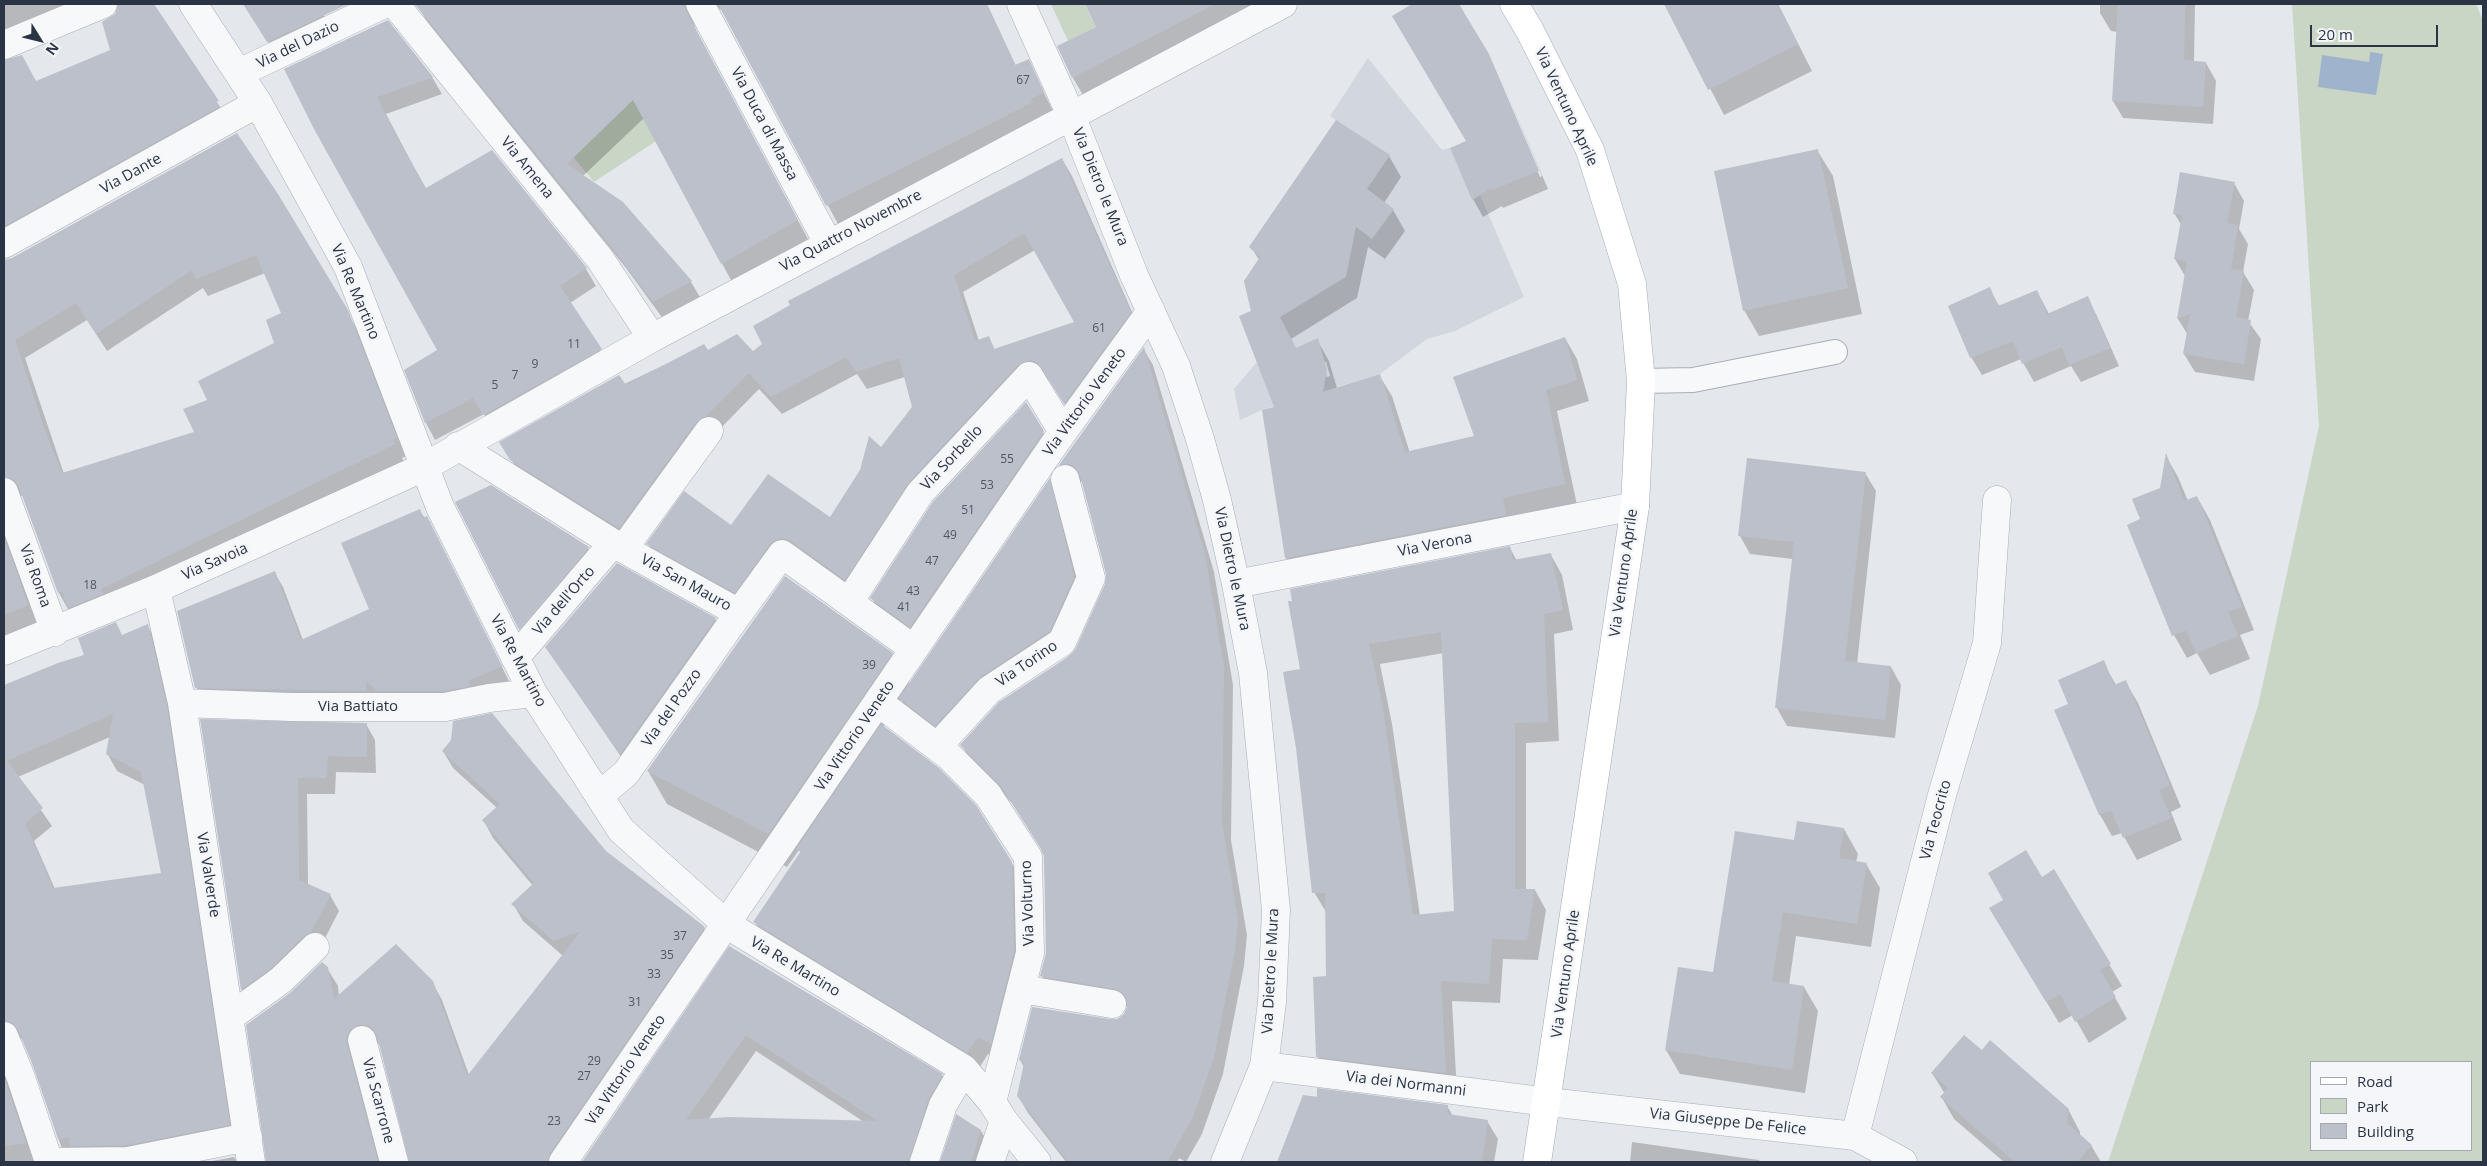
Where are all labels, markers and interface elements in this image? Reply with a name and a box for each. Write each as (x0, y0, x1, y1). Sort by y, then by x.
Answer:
north arrow (15, 15, 65, 65)
scale bar (2312, 15, 2440, 47)
street label: Via del Dazio (254, 17, 342, 73)
text: 20 m (2318, 24, 2353, 44)
text: N (42, 39, 64, 59)
street label: Via Ventuno Aprile (1531, 45, 1601, 169)
street label: Via Duca di Massa (727, 64, 801, 184)
house number: 67 (1016, 74, 1030, 88)
street label: Via Dietro le Mura (1068, 125, 1132, 249)
street label: Via Amena (497, 133, 557, 203)
street label: Via Dante (97, 150, 165, 198)
street label: Via Quattro Novembre (777, 186, 925, 276)
street label: Via Re Martino (327, 242, 383, 342)
house number: 61 (1092, 322, 1106, 336)
house number: 11 (567, 338, 581, 352)
street label: Via Vittorio Veneto (1040, 344, 1130, 460)
house number: 9 (532, 358, 538, 372)
house number: 7 (512, 369, 518, 383)
house number: 5 (492, 379, 498, 393)
street label: Via Sorbello (917, 422, 987, 494)
house number: 55 (1000, 453, 1014, 467)
house number: 53 (980, 479, 994, 493)
house number: 51 (961, 504, 975, 518)
street label: Via Dietro le Mura (1210, 506, 1254, 632)
street label: Via Ventuno Aprile (1606, 508, 1642, 638)
house number: 49 (943, 529, 957, 543)
street label: Via Verona (1396, 529, 1474, 561)
street label: Via Savoia (179, 540, 251, 584)
street label: Via Roma (15, 542, 55, 610)
street label: Via San Mauro (638, 551, 734, 615)
house number: 47 (925, 555, 939, 569)
street label: Via dell'Orto (529, 563, 599, 639)
house number: 18 (83, 579, 97, 593)
house number: 43 (906, 585, 920, 599)
house number: 41 (897, 601, 911, 615)
street label: Via Re Martino (486, 612, 550, 710)
street label: Via Torino (993, 637, 1061, 691)
house number: 39 (862, 659, 876, 673)
street label: Via del Pozzo (638, 665, 706, 751)
street label: Via Vittorio Veneto (811, 677, 899, 795)
street label: Via Battiato (318, 698, 398, 716)
street label: Via Teocrito (1917, 778, 1955, 862)
street label: Via Valverde (192, 831, 224, 919)
street label: Via Volturno (1018, 860, 1038, 946)
street label: Via Dietro le Mura (1259, 908, 1283, 1034)
street label: Via Ventuno Aprile (1548, 909, 1584, 1039)
house number: 37 (673, 930, 687, 944)
street label: Via Re Martino (747, 933, 843, 1001)
house number: 35 (660, 949, 674, 963)
house number: 33 (647, 968, 661, 982)
house number: 31 (628, 996, 642, 1010)
street label: Via Vittorio Veneto (582, 1011, 670, 1129)
house number: 29 (587, 1055, 601, 1069)
street label: Via Scarrone (358, 1056, 398, 1146)
legend (2310, 1061, 2472, 1151)
street label: Via dei Normanni (1345, 1068, 1467, 1100)
house number: 27 (577, 1070, 591, 1084)
text: Road (2357, 1071, 2393, 1091)
text: Park (2357, 1096, 2388, 1116)
street label: Via Giuseppe De Felice (1649, 1105, 1807, 1139)
house number: 23 (547, 1115, 561, 1129)
text: Building (2357, 1121, 2414, 1141)

